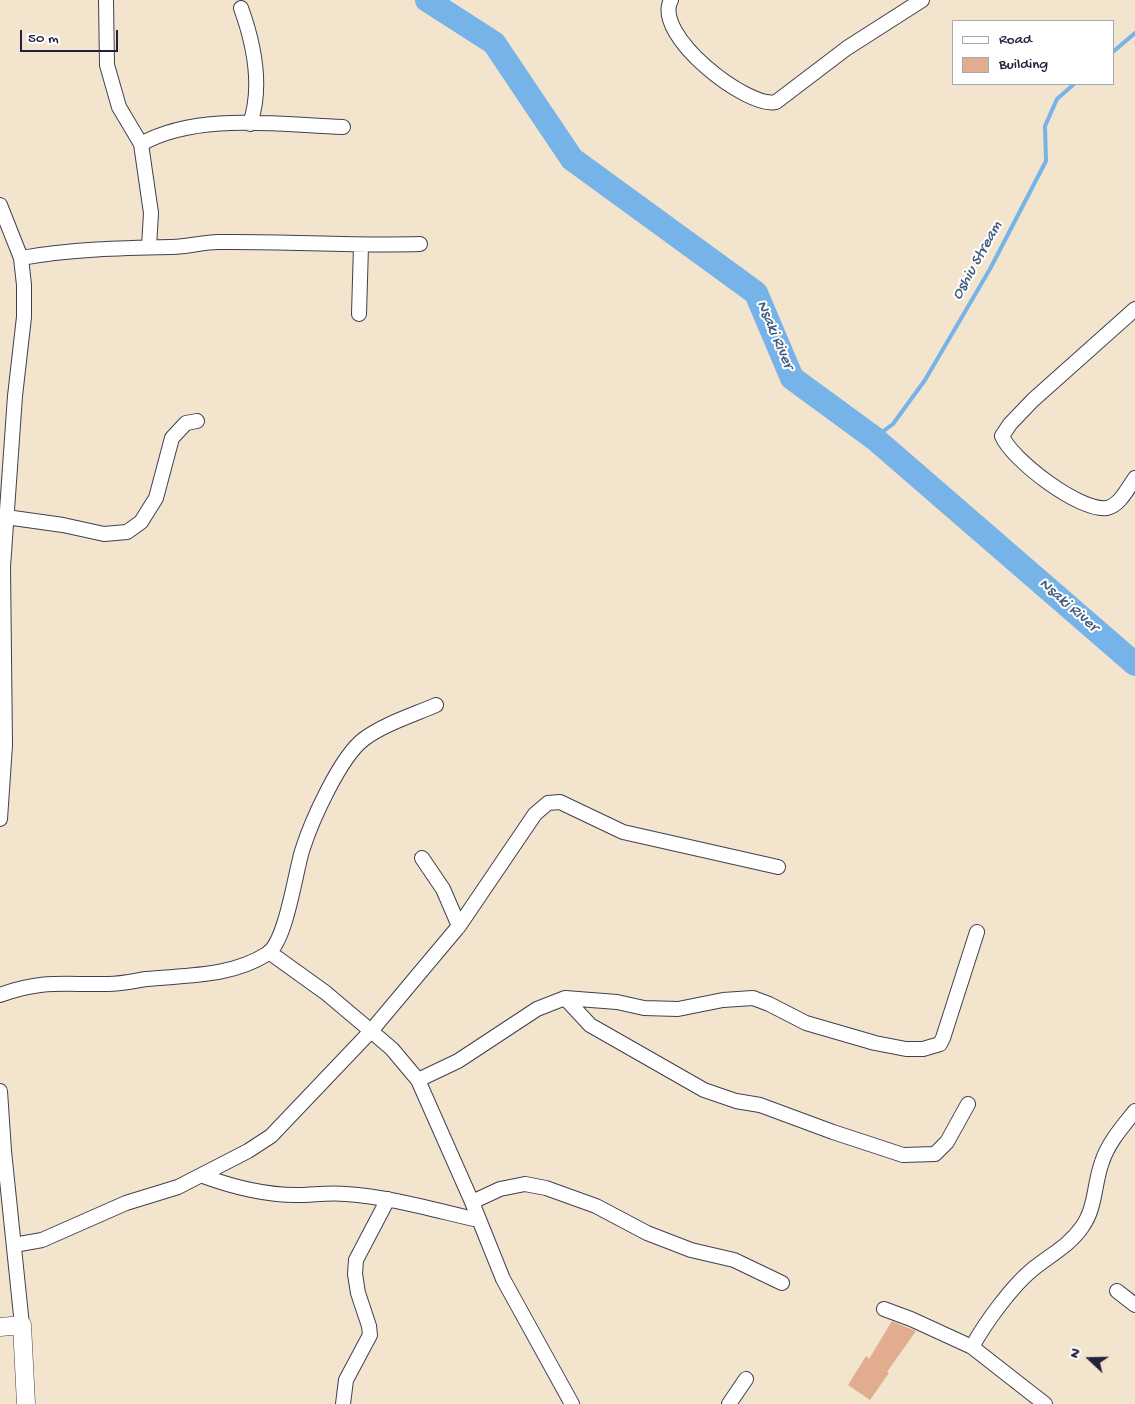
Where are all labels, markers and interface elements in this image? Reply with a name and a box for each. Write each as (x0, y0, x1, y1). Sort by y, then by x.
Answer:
scale bar (22, 20, 120, 52)
legend (952, 20, 1115, 85)
text: 50 m (28, 30, 59, 48)
text: Road (999, 31, 1032, 49)
text: Building (999, 56, 1048, 74)
water label: Oshiu Stream (949, 218, 1007, 304)
water label: Nsaki River (751, 298, 797, 372)
water label: Nsaki River (1034, 575, 1102, 637)
north arrow (1065, 1334, 1115, 1384)
text: N (1066, 1346, 1085, 1361)

